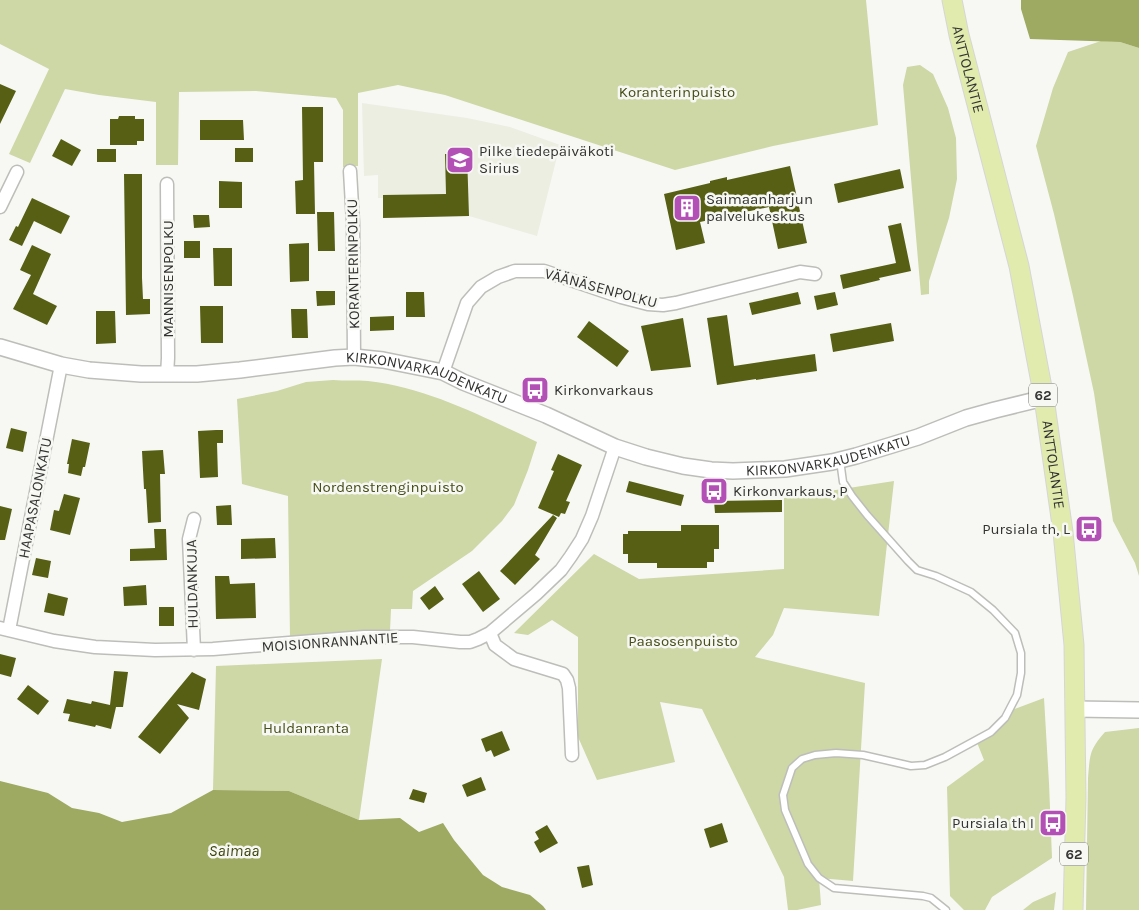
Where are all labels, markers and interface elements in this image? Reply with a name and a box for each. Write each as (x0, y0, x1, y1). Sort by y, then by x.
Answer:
street label: ANTTOLANTIE (948, 24, 988, 115)
park label: Koranterinpuisto (619, 83, 735, 101)
place label: Pilke tiedepäiväkoti Sirius (479, 142, 614, 177)
school or university icon: Pilke tiedepäiväkoti Sirius (445, 145, 475, 175)
place label: Saimaanharjun palvelukeskus (706, 190, 813, 225)
building icon: Saimaanharjun palvelukeskus (672, 193, 702, 223)
street label: KORANTERINPOLKU (343, 199, 363, 329)
street label: MANNISENPOLKU (159, 220, 177, 338)
street label: VÄÄNÄSENPOLKU (543, 264, 659, 312)
street label: KIRKONVARKAUDENKATU (345, 348, 510, 408)
bus stop icon: Kirkonvarkaus (520, 375, 550, 405)
place label: Kirkonvarkaus (554, 381, 654, 399)
road number: 62 (1029, 384, 1057, 406)
street label: ANTTOLANTIE (1038, 419, 1069, 510)
street label: KIRKONVARKAUDENKATU (745, 431, 913, 480)
street label: HAAPASALONKATU (14, 436, 56, 560)
bus stop icon: Kirkonvarkaus, P (699, 476, 729, 506)
park label: Nordenstrenginpuisto (312, 478, 464, 496)
place label: Kirkonvarkaus, P (733, 482, 848, 500)
bus stop icon: Pursiala th, L (1074, 514, 1104, 544)
place label: Pursiala th, L (982, 520, 1070, 538)
street label: HULDANKUJA (182, 539, 202, 629)
street label: MOISIONRANNANTIE (261, 628, 399, 656)
park label: Paasosenpuisto (628, 632, 738, 650)
park label: Huldanranta (263, 719, 349, 737)
bus stop icon: Pursiala th I (1038, 808, 1068, 838)
place label: Pursiala th I (952, 814, 1034, 832)
water label: Saimaa (209, 841, 259, 860)
road number: 62 (1060, 842, 1088, 866)

